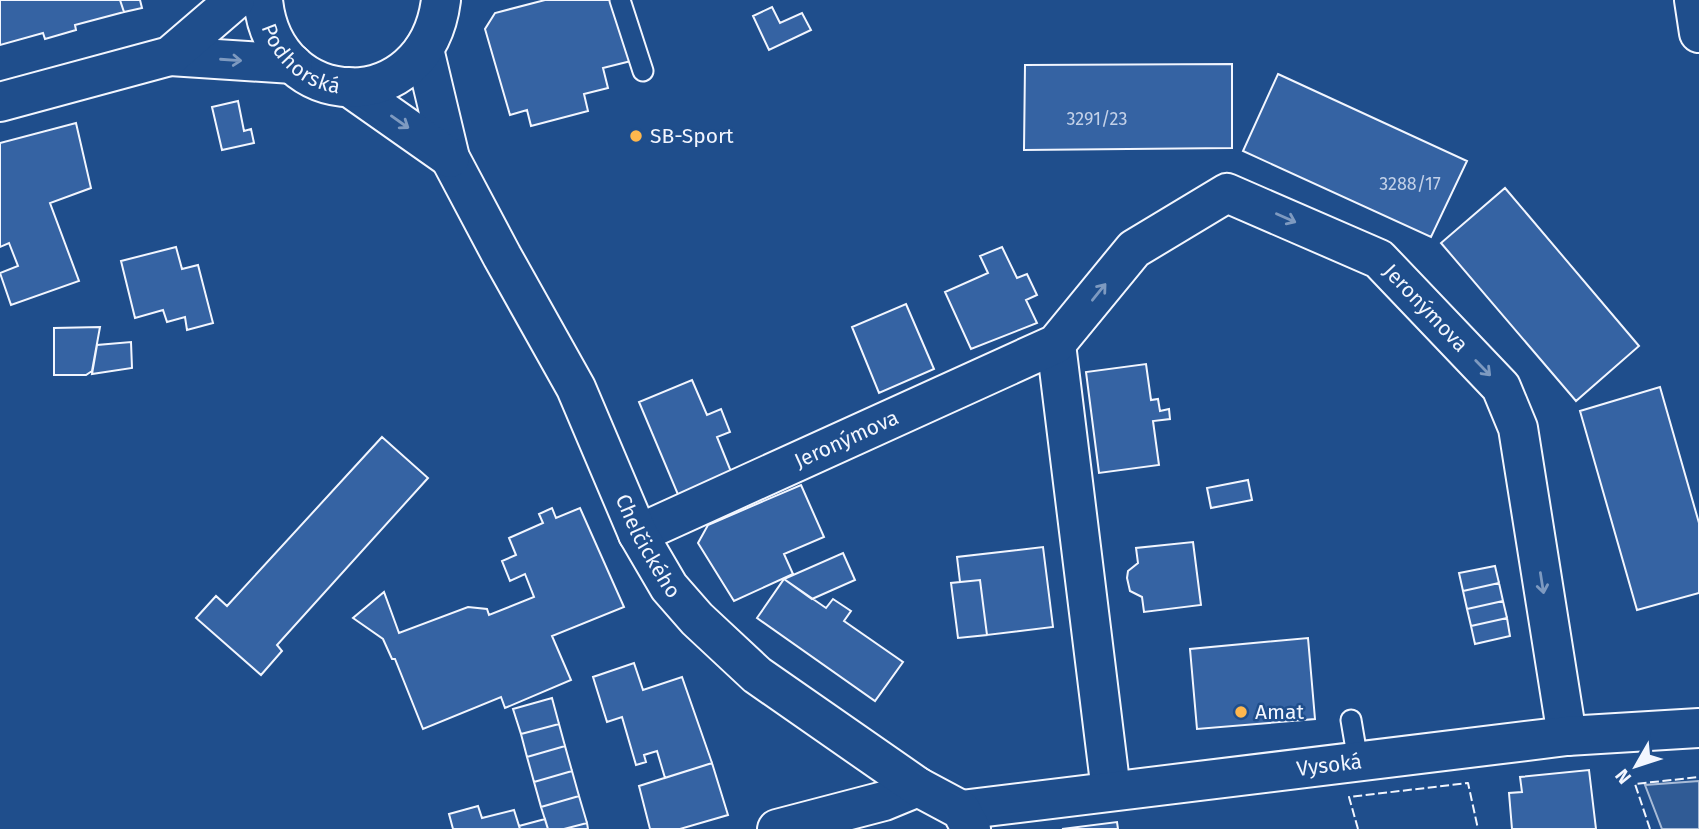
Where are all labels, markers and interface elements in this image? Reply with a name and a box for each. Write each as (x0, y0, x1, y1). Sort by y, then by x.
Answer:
street label: Podhorská (256, 20, 342, 99)
one-way arrow (220, 54, 242, 67)
house number: 3291/23 (1067, 108, 1127, 130)
one-way arrow (390, 115, 409, 130)
place label: SB-Sport (650, 123, 734, 149)
marker: SB-Sport (628, 128, 644, 144)
house number: 3288/17 (1379, 173, 1441, 195)
one-way arrow (1274, 213, 1296, 226)
street label: Jeronýmova (1378, 259, 1474, 357)
one-way arrow (1092, 283, 1107, 301)
one-way arrow (1474, 359, 1491, 376)
street label: Jeronýmova (790, 404, 903, 474)
street label: Chelčického (610, 490, 686, 604)
one-way arrow (1536, 571, 1549, 594)
place label: Amat (1255, 699, 1304, 725)
marker: Amat (1233, 704, 1249, 720)
north arrow (1601, 731, 1671, 801)
street label: Vysoká (1295, 748, 1363, 782)
text: N (1610, 764, 1636, 789)

